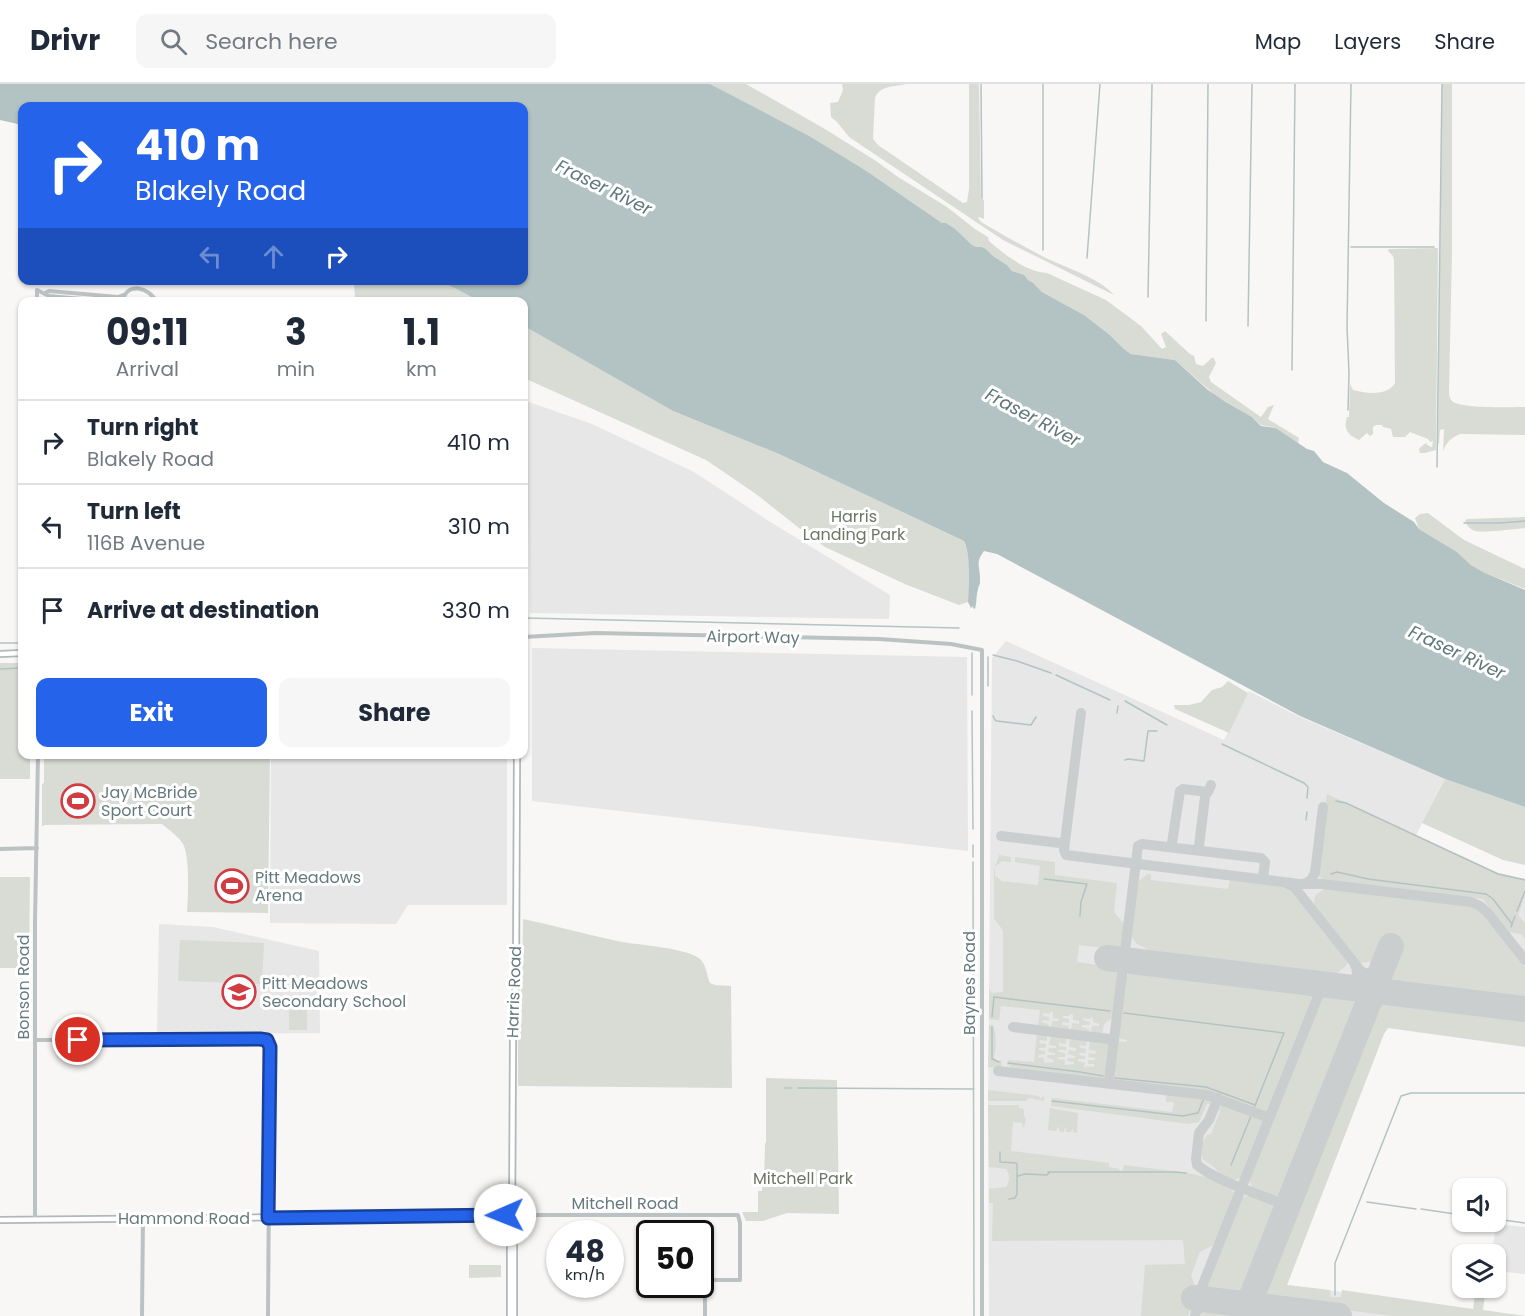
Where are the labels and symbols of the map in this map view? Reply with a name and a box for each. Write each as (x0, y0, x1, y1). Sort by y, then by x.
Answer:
water label: Fraser River (552, 153, 657, 222)
water label: Fraser River (981, 382, 1086, 453)
park label: Harris Landing Park (803, 505, 906, 546)
water label: Fraser River (1405, 619, 1511, 686)
street label: Airport Way (706, 625, 800, 649)
place label: Jay McBride Sport Court (101, 781, 198, 822)
sports icon: Jay McBride Sport Court (60, 783, 96, 819)
place label: Pitt Meadows Arena (255, 866, 361, 907)
sports icon: Pitt Meadows Arena (214, 868, 250, 904)
street label: Baynes Road (958, 931, 981, 1035)
street label: Bonson Road (12, 935, 35, 1040)
street label: Harris Road (501, 946, 527, 1038)
place label: Pitt Meadows Secondary School (262, 972, 406, 1013)
school or university icon: Pitt Meadows Secondary School (221, 974, 257, 1010)
pin (52, 1014, 103, 1065)
park label: Mitchell Park (753, 1167, 854, 1190)
position arrow (473, 1183, 537, 1247)
street label: Mitchell Road (571, 1192, 679, 1215)
street label: Hammond Road (118, 1207, 250, 1230)
speed limit sign: 50 (636, 1220, 714, 1298)

